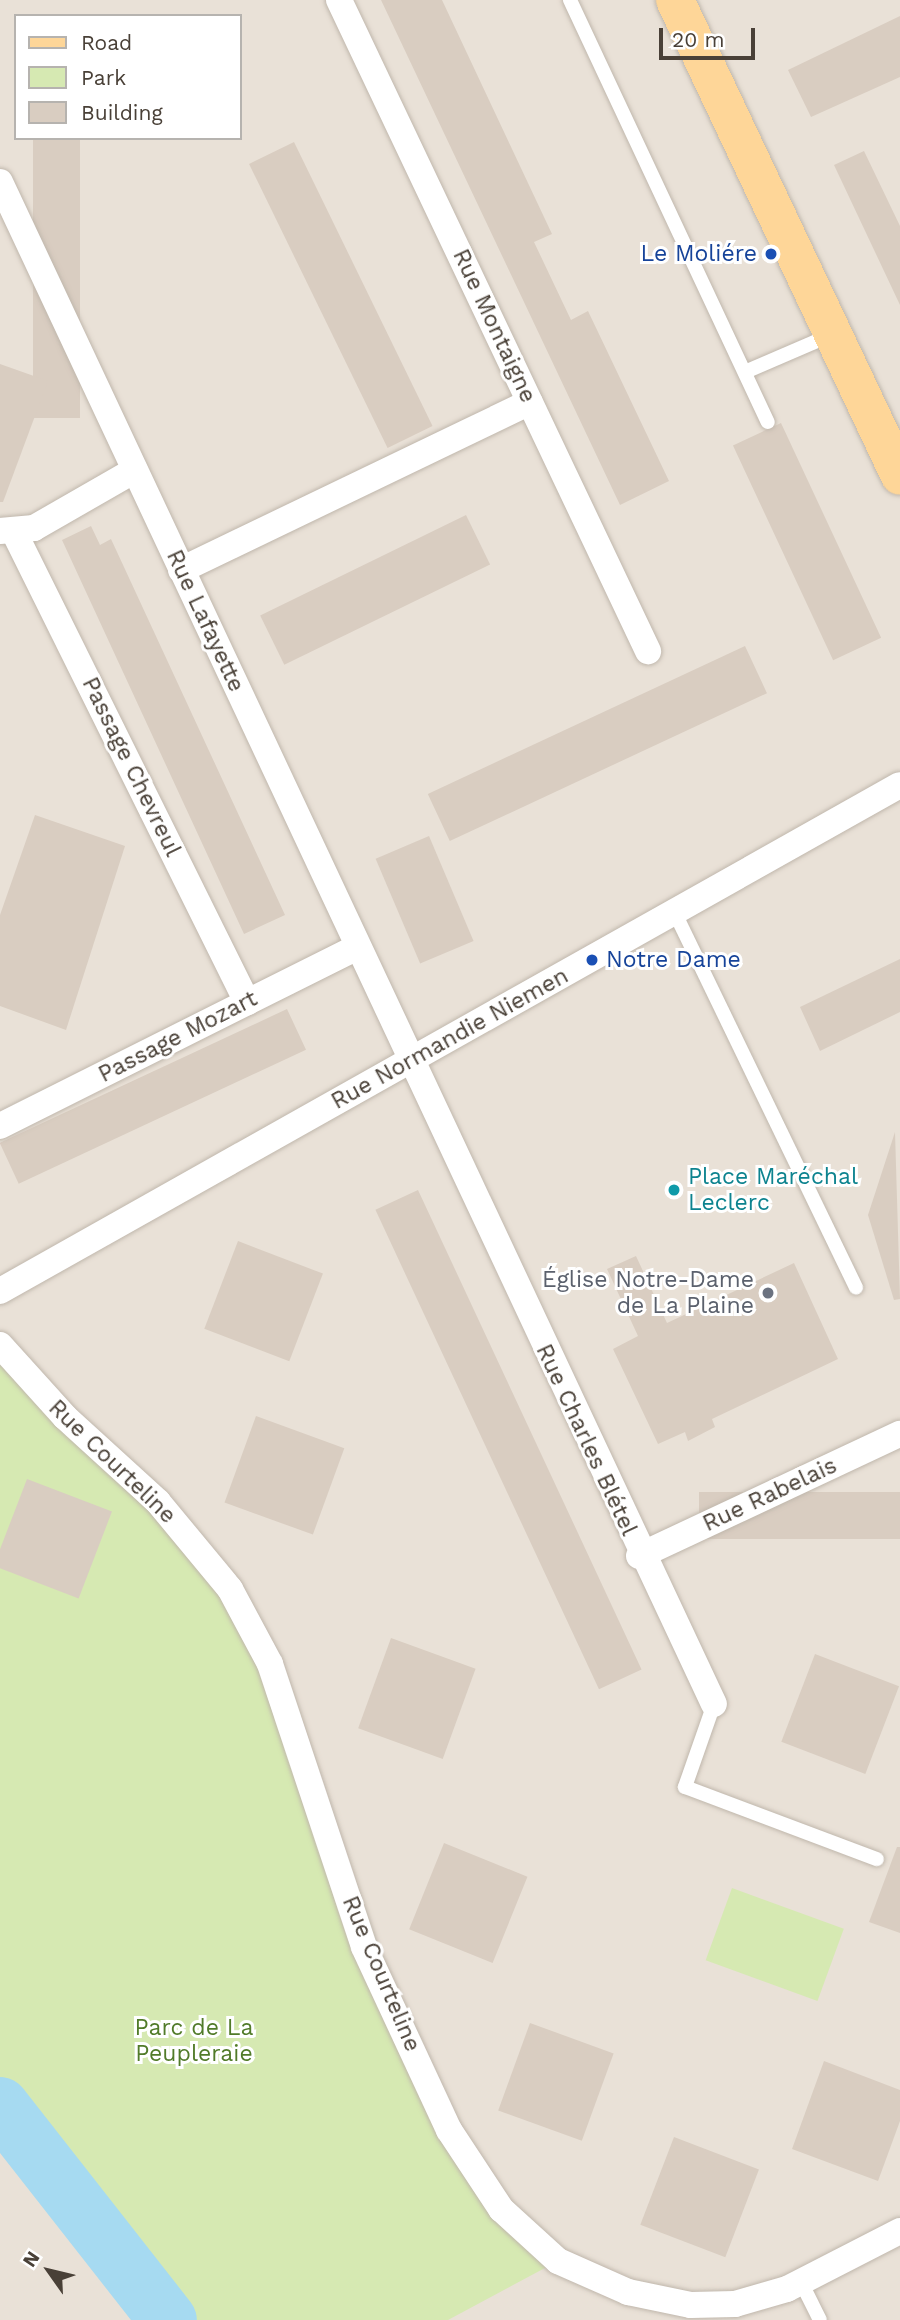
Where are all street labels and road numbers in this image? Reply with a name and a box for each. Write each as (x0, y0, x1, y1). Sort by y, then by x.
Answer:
street label: Rue Montaigne (446, 245, 542, 407)
street label: Rue Lafayette (160, 546, 250, 696)
street label: Passage Chevreul (76, 673, 186, 861)
street label: Rue Normandie Niemen (327, 962, 573, 1116)
street label: Passage Mozart (94, 985, 262, 1089)
street label: Rue Charles Blétel (530, 1340, 642, 1540)
street label: Rue Courteline (43, 1394, 181, 1530)
street label: Rue Rabelais (699, 1452, 841, 1538)
street label: Rue Courteline (336, 1892, 426, 2056)

